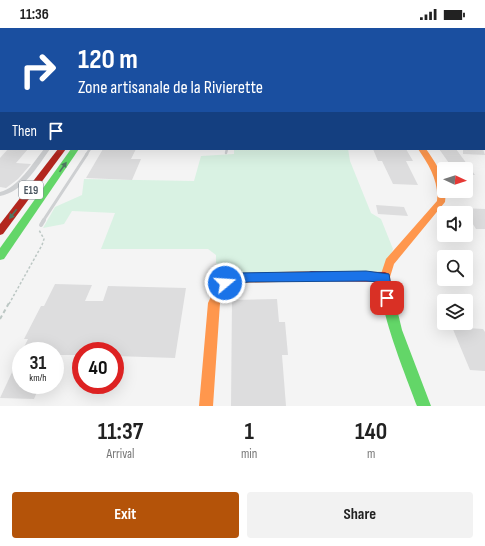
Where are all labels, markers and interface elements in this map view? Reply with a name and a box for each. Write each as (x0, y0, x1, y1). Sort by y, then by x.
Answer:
text: 11:36 (20, 5, 49, 24)
text: 120 m (78, 43, 138, 76)
icon: right (12, 44, 64, 96)
text: Zone artisanale de la Rivierette (78, 77, 263, 98)
icon: arrive (45, 120, 67, 142)
text: Then (12, 122, 37, 141)
one-way arrow (59, 161, 67, 172)
north arrow (437, 162, 473, 198)
map controls (437, 162, 473, 330)
road number: E19 (19, 181, 43, 199)
button: sound (437, 206, 473, 242)
one-way arrow (9, 208, 17, 219)
button: search (437, 250, 473, 286)
position arrow (204, 262, 246, 304)
pin (370, 281, 404, 315)
icon: arrive (376, 287, 398, 309)
button: layers (437, 294, 473, 330)
speed limit sign: 40 (72, 342, 124, 394)
text: 31 (30, 351, 46, 375)
text: km/h (29, 372, 47, 384)
text: 11:37 (98, 417, 143, 446)
text: 1 (244, 417, 254, 446)
text: 140 (355, 417, 387, 446)
text: Arrival (106, 446, 134, 462)
text: min (241, 446, 257, 462)
text: m (367, 446, 375, 462)
button: Exit (12, 492, 239, 538)
button: Share (247, 492, 473, 538)

